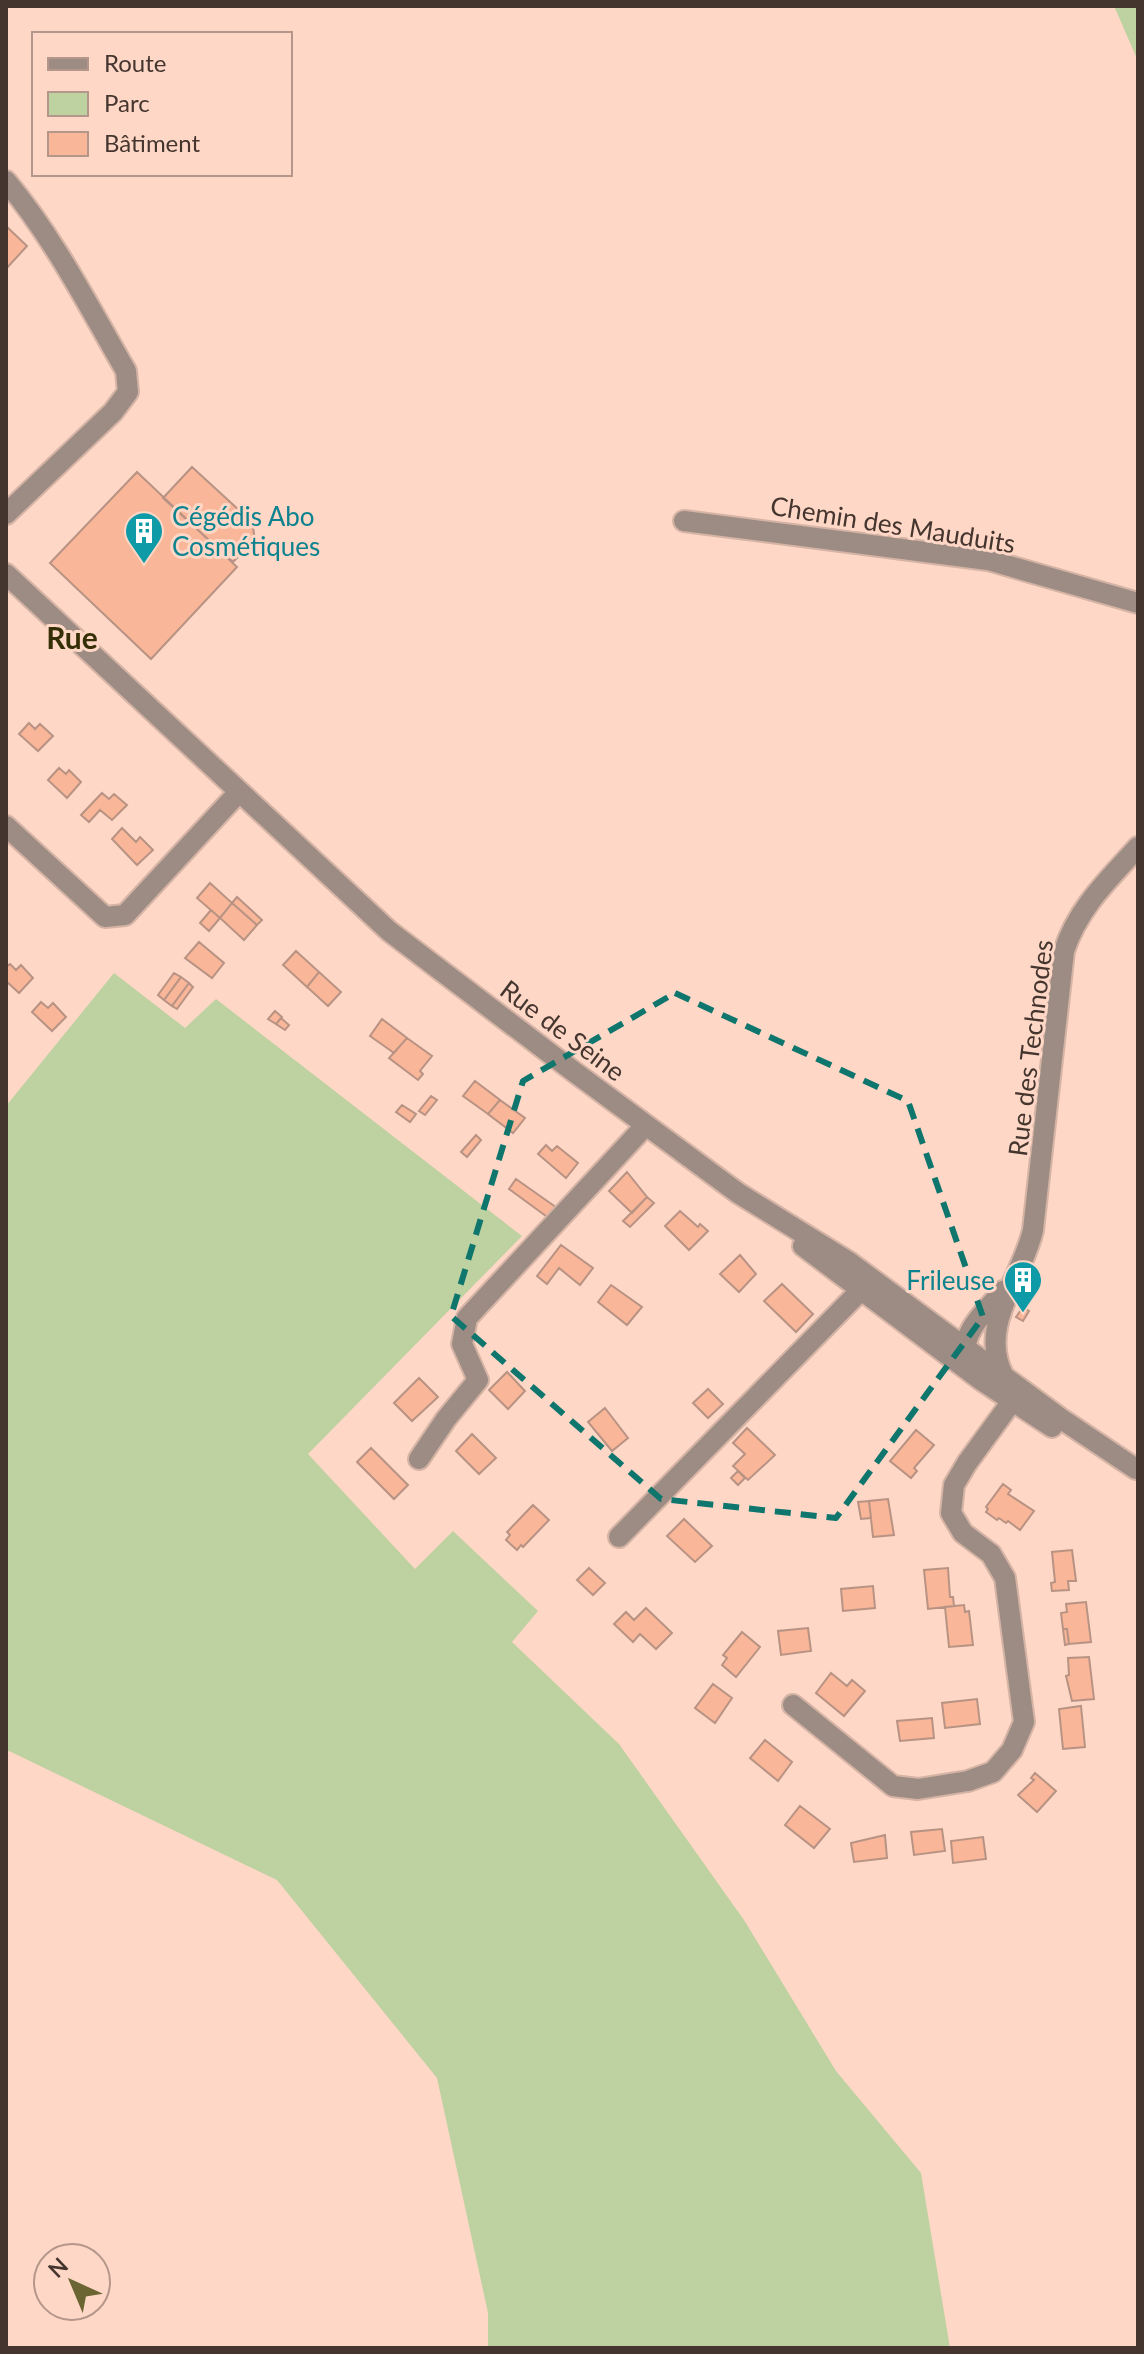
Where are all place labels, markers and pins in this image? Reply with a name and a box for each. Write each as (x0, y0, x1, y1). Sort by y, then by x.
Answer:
place label: Cégédis Abo Cosmétiques (172, 500, 320, 562)
building icon: Cégédis Abo Cosmétiques (123, 510, 165, 565)
building icon: Frileuse (1002, 1259, 1044, 1314)
place label: Frileuse (906, 1264, 995, 1296)

